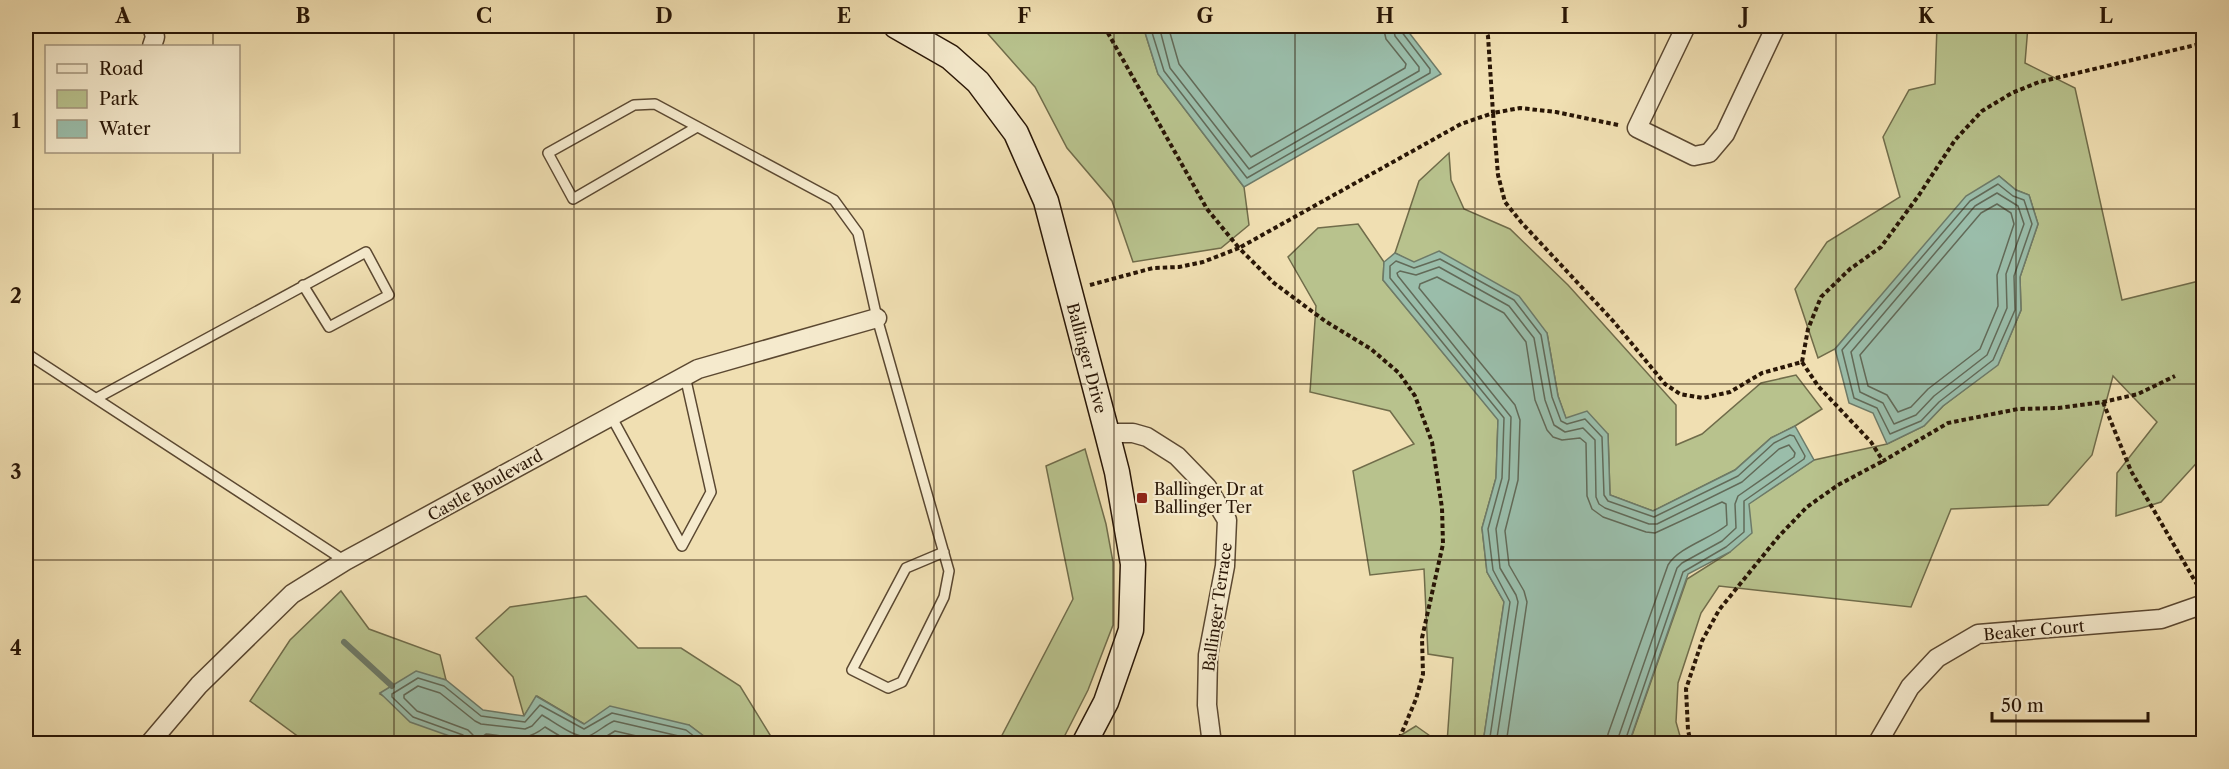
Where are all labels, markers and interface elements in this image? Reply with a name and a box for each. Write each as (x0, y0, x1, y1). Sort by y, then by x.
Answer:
text: A (114, 4, 131, 28)
text: B (296, 4, 311, 28)
text: C (476, 4, 492, 28)
text: D (655, 4, 673, 28)
text: E (837, 4, 851, 28)
text: F (1017, 4, 1031, 28)
text: G (1197, 4, 1214, 28)
text: H (1376, 4, 1394, 28)
text: I (1561, 4, 1569, 28)
text: J (1737, 4, 1749, 28)
text: K (1918, 4, 1935, 28)
text: L (2099, 4, 2113, 28)
legend (45, 45, 240, 153)
text: Road (99, 58, 144, 80)
text: Park (99, 88, 140, 110)
text: 1 (12, 109, 21, 133)
text: Water (98, 118, 151, 140)
text: 2 (10, 284, 22, 308)
street label: Ballinger Drive (1063, 301, 1111, 415)
street label: Castle Boulevard (424, 445, 546, 525)
text: 3 (10, 460, 22, 484)
place label: Ballinger Dr at Ballinger Ter (1154, 479, 1264, 517)
marker: Ballinger Dr at Ballinger Ter (1135, 491, 1149, 505)
street label: Ballinger Terrace (1198, 541, 1236, 673)
street label: Beaker Court (1983, 616, 2086, 644)
text: 4 (10, 636, 22, 660)
scale bar (1992, 685, 2148, 723)
text: 50 m (2001, 695, 2044, 717)

